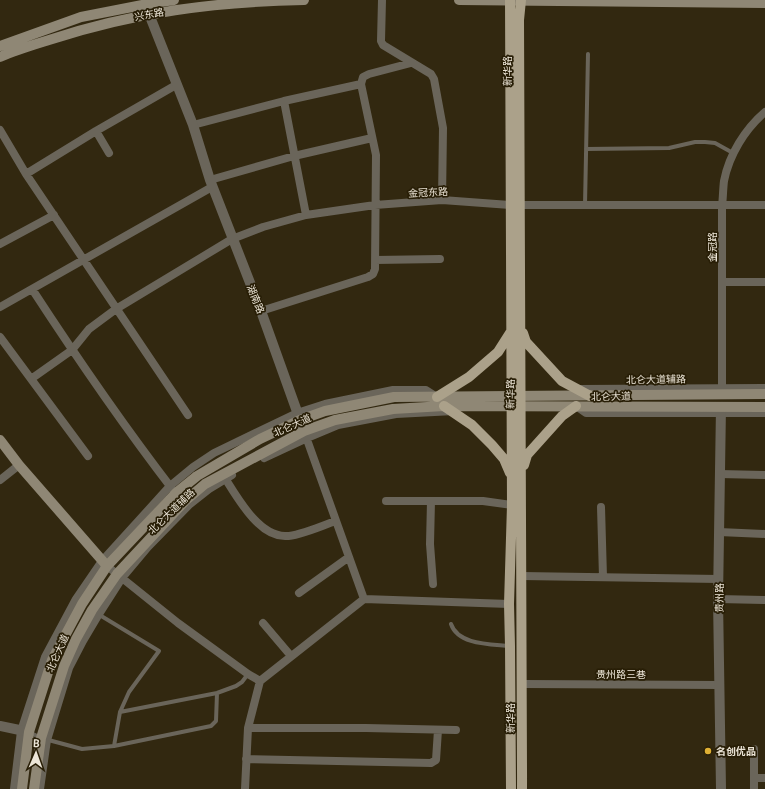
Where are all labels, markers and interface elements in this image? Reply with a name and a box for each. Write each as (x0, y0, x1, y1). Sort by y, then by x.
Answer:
street label: 兴东路 (133, 5, 165, 23)
street label: 新华路 (501, 56, 514, 86)
street label: 金冠东路 (408, 185, 448, 200)
street label: 金冠路 (706, 232, 719, 262)
street label: 湖南路 (244, 283, 267, 316)
street label: 北仑大道辅路 (626, 372, 686, 387)
street label: 新华路 (504, 379, 517, 409)
street label: 北仑大道 (591, 390, 631, 403)
street label: 北仑大道 (271, 411, 313, 440)
street label: 北仑大道辅路 (145, 486, 197, 537)
street label: 贵州路 (713, 583, 726, 613)
street label: 北仑大道 (43, 632, 72, 674)
street label: 贵州路三巷 (596, 668, 646, 681)
street label: 新华路 (504, 703, 517, 733)
north arrow (16, 733, 56, 773)
text: B (33, 736, 40, 750)
place label: 名创优品 (716, 745, 756, 758)
marker: 名创优品 (703, 746, 713, 756)

